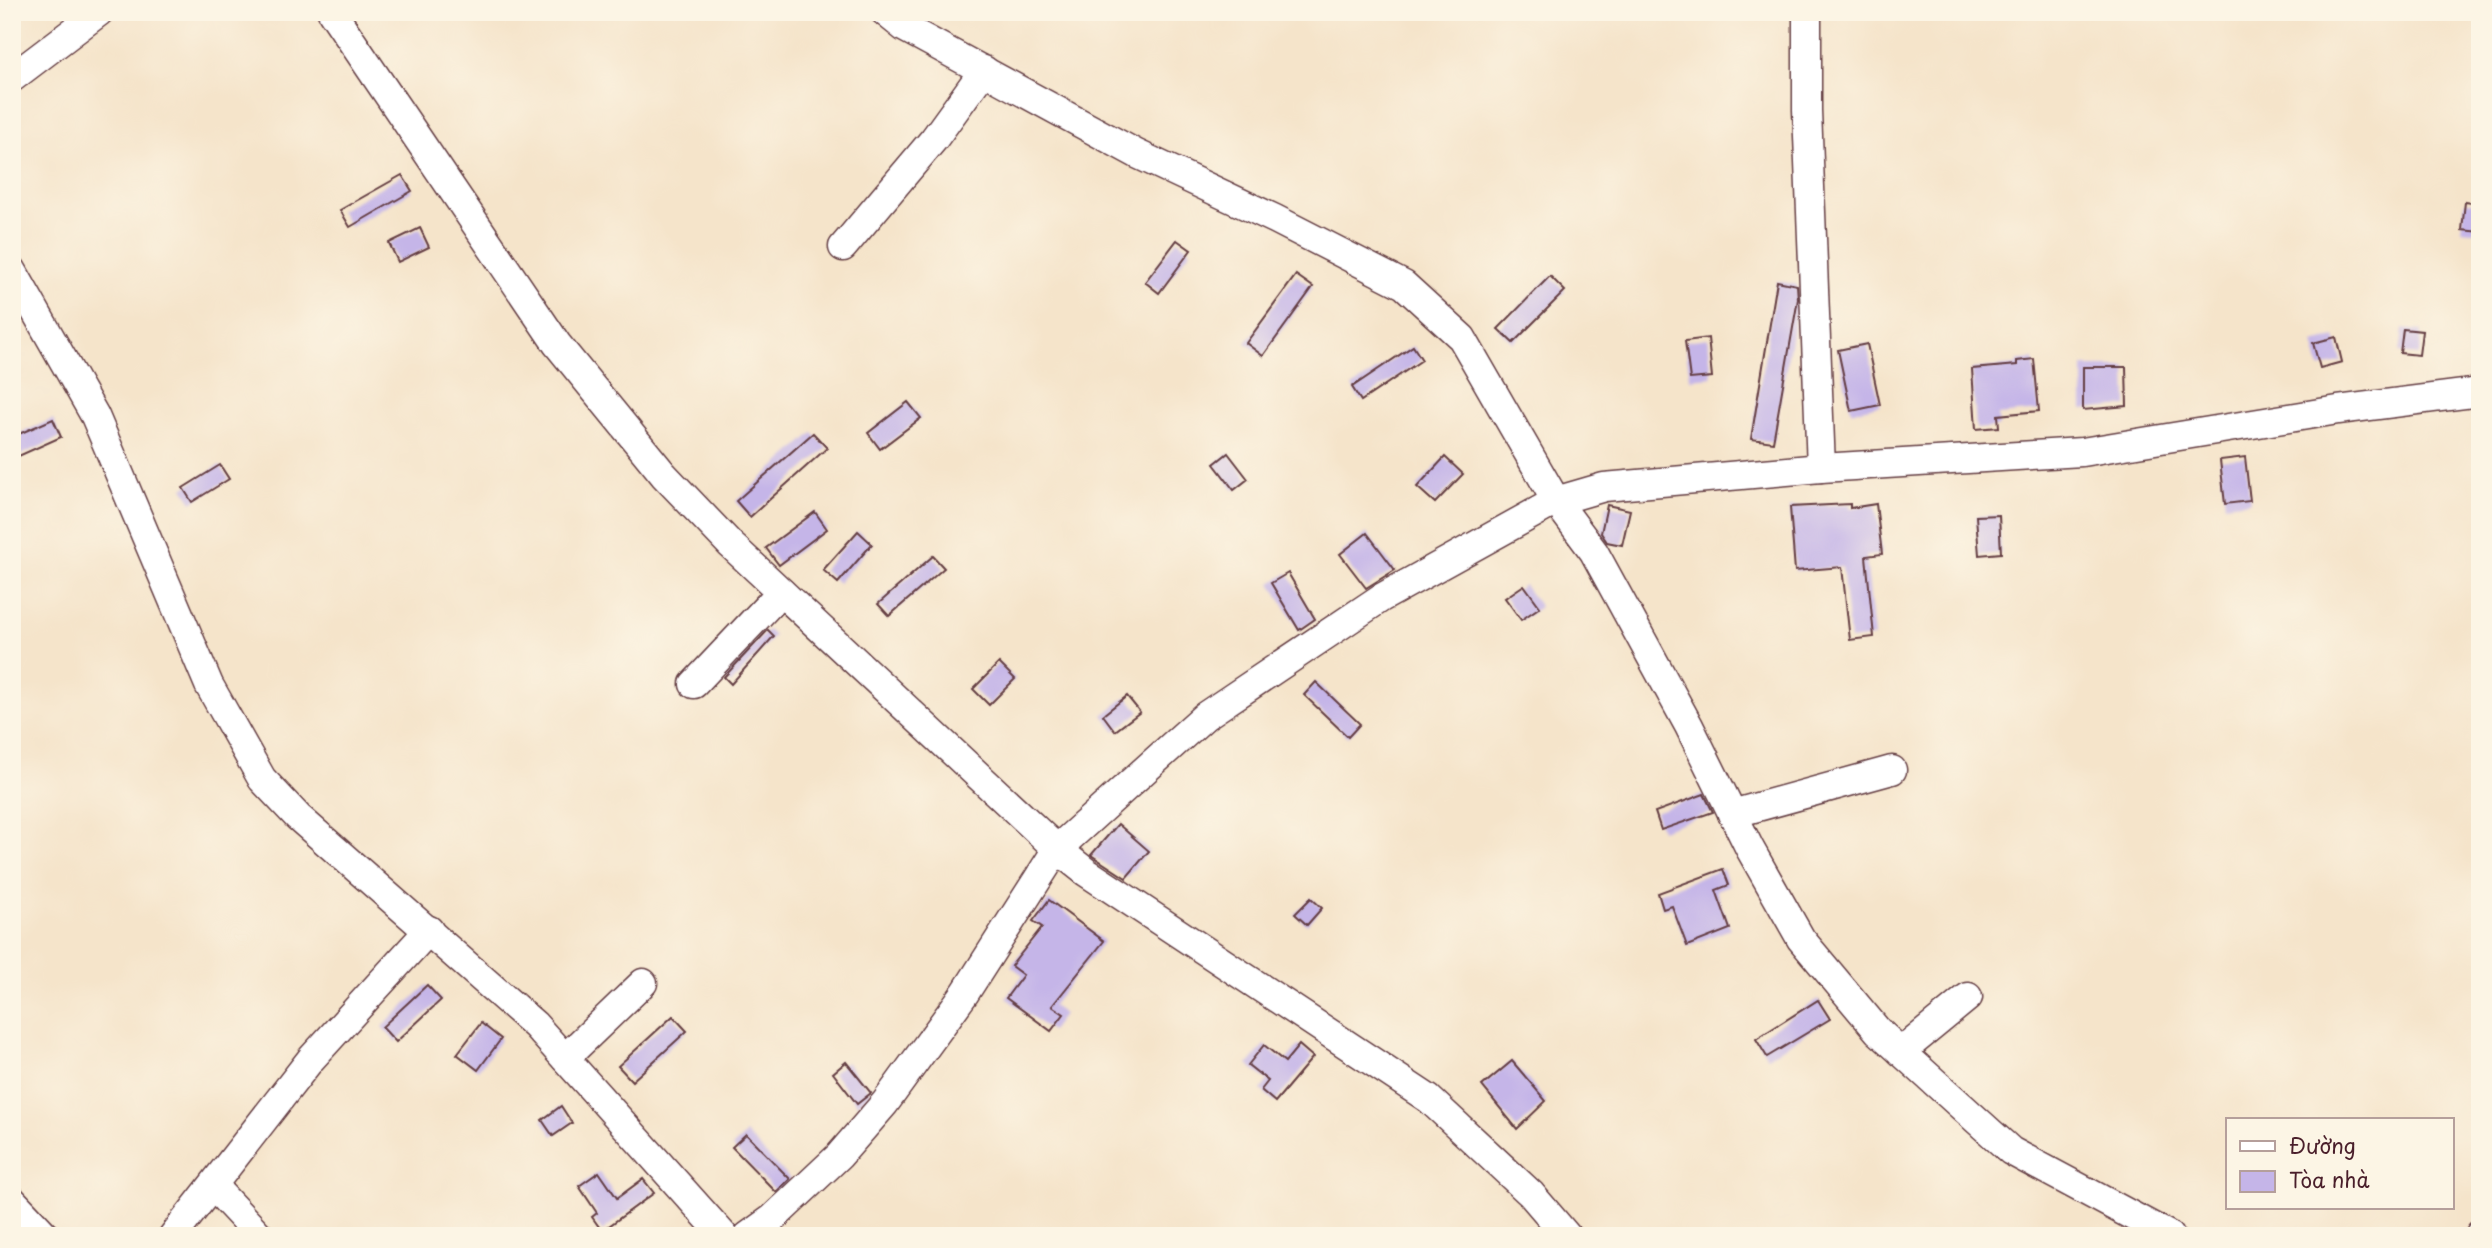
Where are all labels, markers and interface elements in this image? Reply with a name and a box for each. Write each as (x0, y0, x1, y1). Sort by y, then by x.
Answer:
legend (2226, 1118, 2454, 1210)
text: Đường (2289, 1129, 2356, 1161)
text: Tòa nhà (2289, 1163, 2369, 1195)

